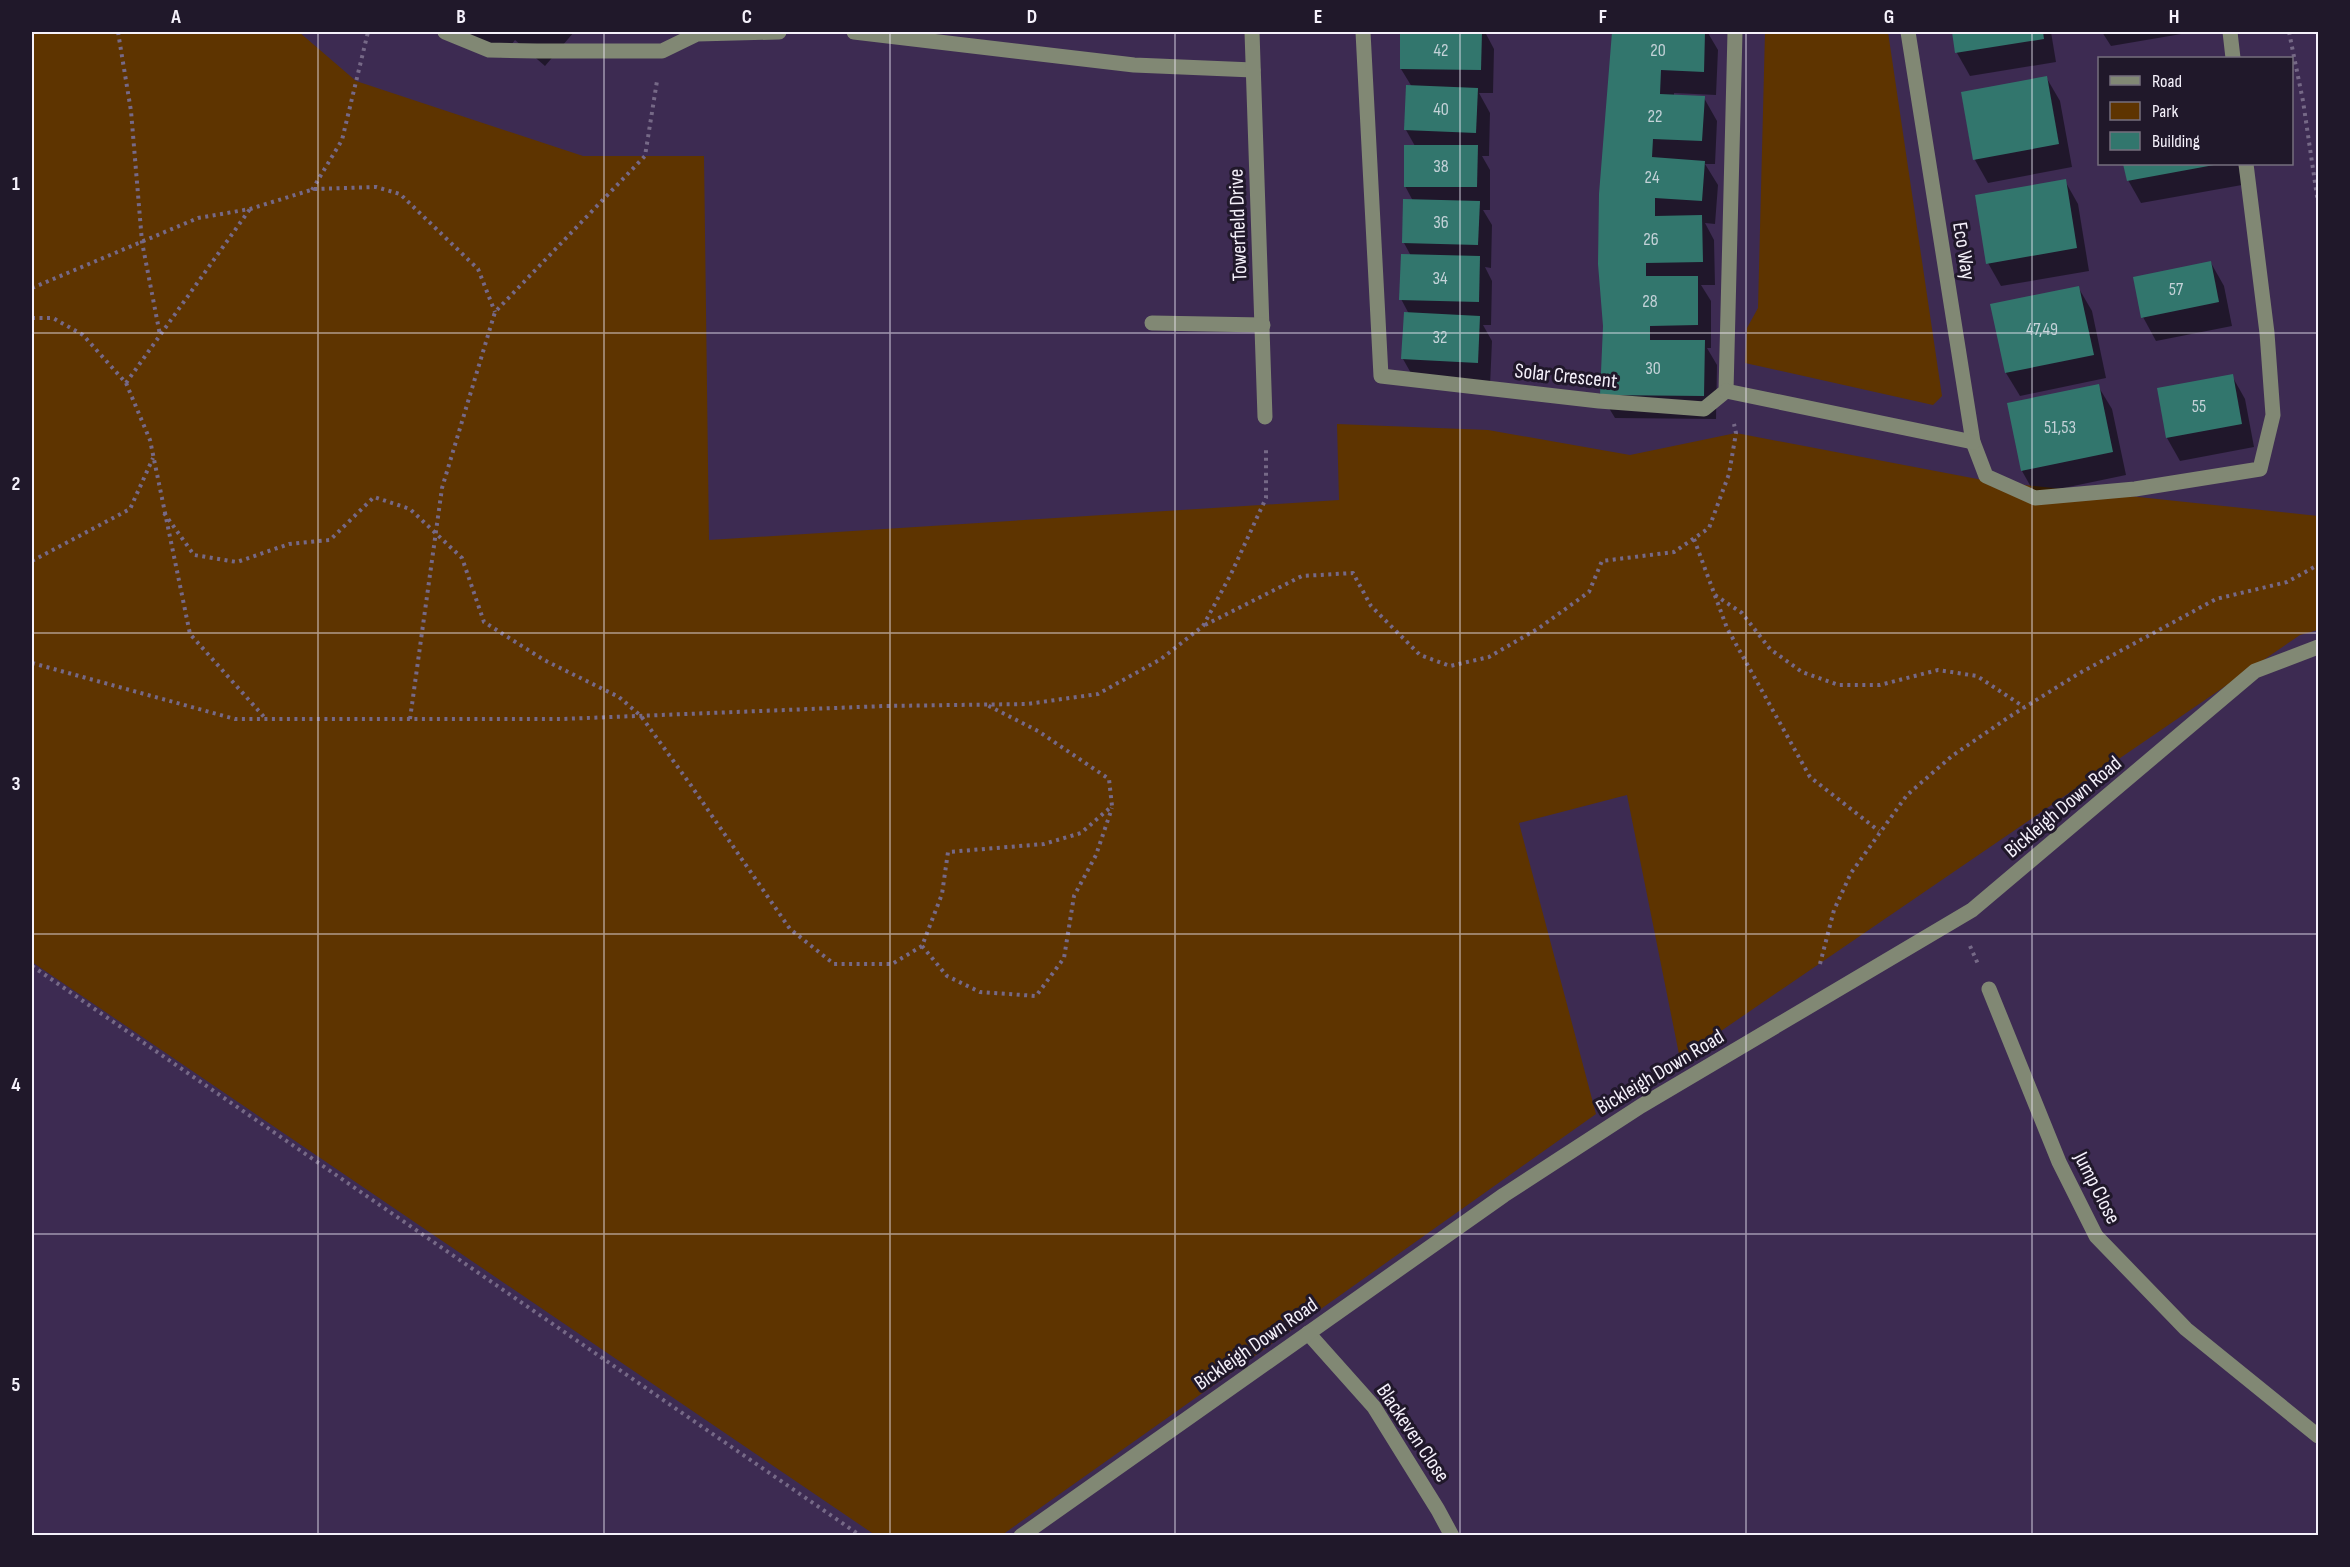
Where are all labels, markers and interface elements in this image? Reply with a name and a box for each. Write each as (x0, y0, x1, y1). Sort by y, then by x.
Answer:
text: A (170, 5, 181, 29)
text: B (456, 5, 466, 29)
text: C (742, 5, 752, 29)
text: D (1027, 5, 1037, 29)
text: E (1314, 5, 1322, 29)
text: F (1599, 5, 1607, 29)
text: G (1884, 5, 1894, 29)
text: H (2169, 5, 2179, 29)
house number: 42 (1433, 40, 1449, 61)
house number: 20 (1650, 40, 1666, 61)
legend (2098, 57, 2293, 165)
text: Road (2152, 71, 2182, 92)
house number: 40 (1433, 99, 1449, 120)
text: Park (2152, 101, 2178, 122)
house number: 22 (1648, 106, 1662, 127)
text: Building (2152, 131, 2200, 152)
house number: 38 (1433, 156, 1449, 177)
house number: 24 (1645, 167, 1660, 188)
street label: Towerfield Drive (1224, 168, 1252, 282)
text: 1 (12, 172, 20, 196)
house number: 36 (1433, 212, 1449, 233)
street label: Eco Way (1947, 220, 1981, 282)
house number: 26 (1643, 229, 1659, 250)
house number: 34 (1432, 268, 1448, 289)
house number: 57 (2169, 279, 2184, 300)
house number: 28 (1642, 291, 1658, 312)
house number: 47,49 (2026, 319, 2058, 340)
house number: 32 (1433, 327, 1447, 348)
street label: Solar Crescent (1513, 358, 1619, 394)
house number: 30 (1645, 358, 1661, 379)
house number: 55 (2192, 396, 2206, 417)
house number: 51,53 (2044, 417, 2076, 438)
text: 2 (12, 472, 20, 496)
street label: Bickleigh Down Road (2000, 751, 2126, 863)
text: 3 (12, 772, 21, 796)
street label: Bickleigh Down Road (1592, 1024, 1728, 1120)
text: 4 (11, 1073, 21, 1097)
street label: Jump Close (2068, 1147, 2126, 1228)
street label: Bickleigh Down Road (1190, 1292, 1322, 1396)
text: 5 (12, 1373, 21, 1397)
street label: Blackeven Close (1371, 1379, 1455, 1487)

